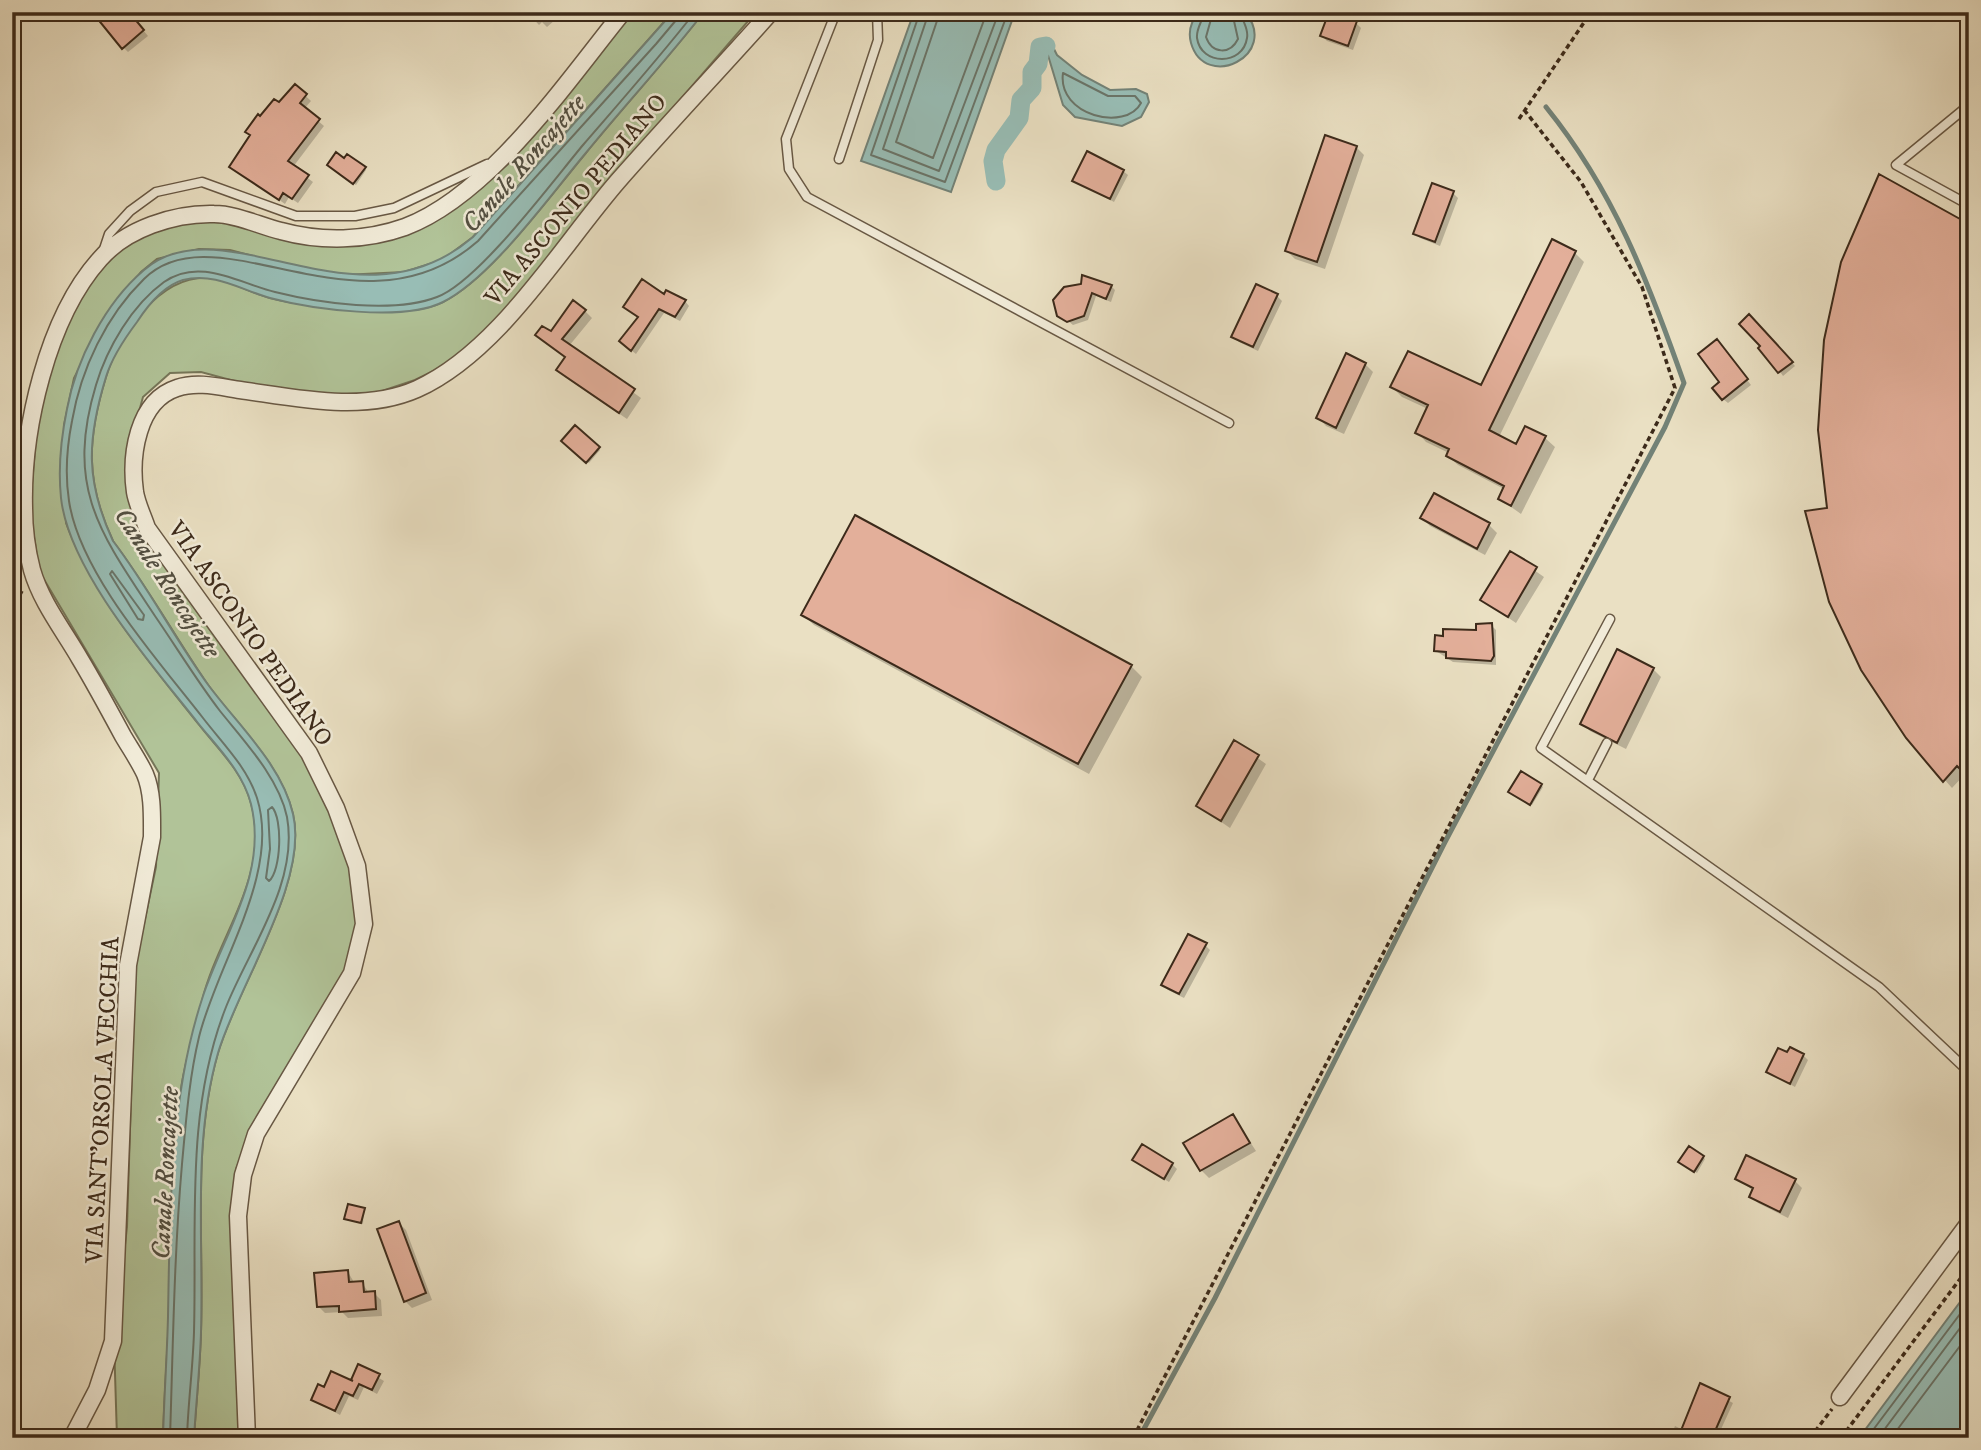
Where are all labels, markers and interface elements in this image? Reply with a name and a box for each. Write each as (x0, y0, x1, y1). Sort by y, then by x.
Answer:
water label: Canale Roncajette (455, 87, 594, 240)
street label: VIA ASCONIO PEDIANO (478, 88, 674, 313)
water label: Canale Roncajette (106, 501, 229, 666)
street label: VIA ASCONIO PEDIANO (160, 515, 339, 752)
street label: VIA SANT'ORSOLA VECCHIA (79, 935, 127, 1265)
water label: Canale Roncajette (145, 1084, 187, 1260)

